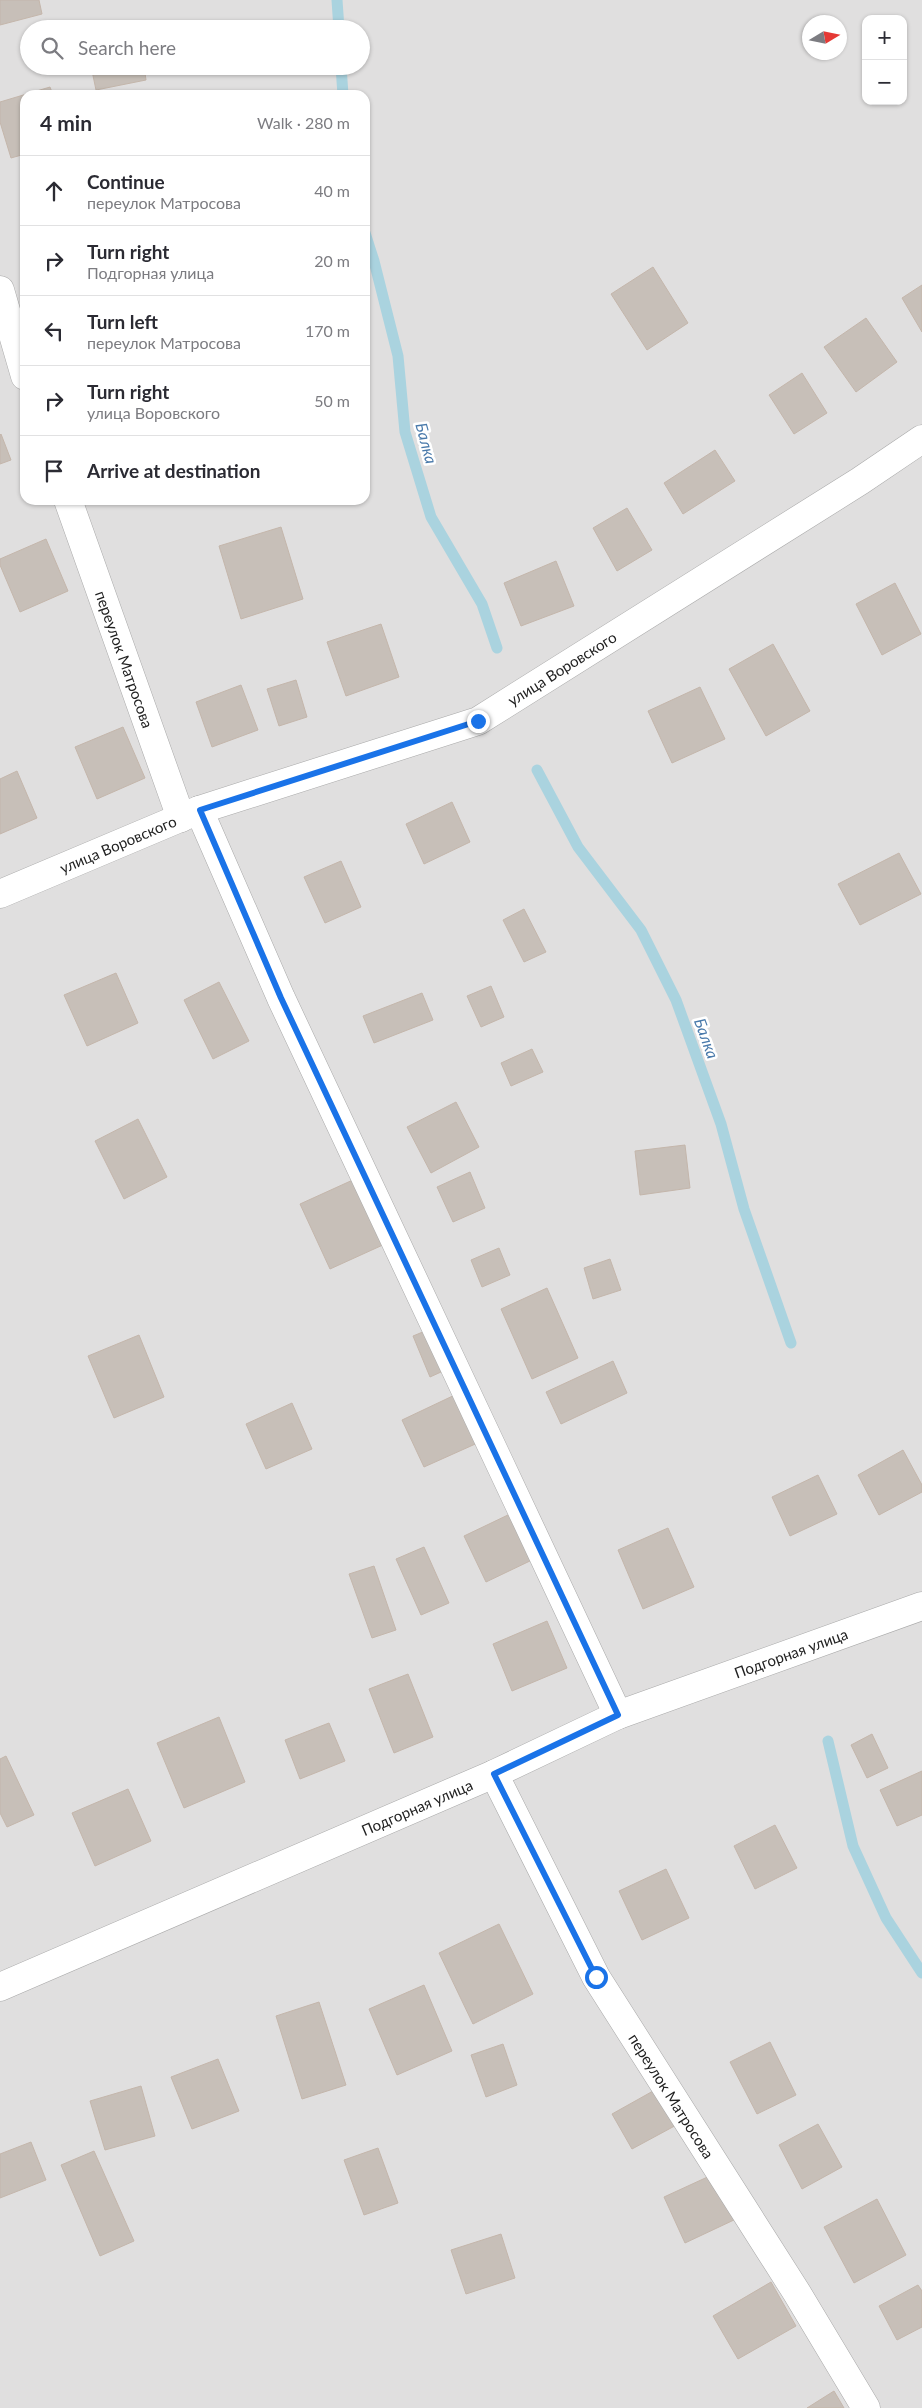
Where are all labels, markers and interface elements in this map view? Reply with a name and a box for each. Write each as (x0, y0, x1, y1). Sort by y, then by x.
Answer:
north arrow (802, 15, 847, 60)
map controls (862, 15, 907, 105)
button: + (862, 15, 907, 60)
search box (20, 20, 370, 75)
icon: search (38, 34, 66, 62)
text: Search here (78, 36, 176, 59)
button: − (862, 60, 907, 105)
text: 4 min (40, 110, 92, 135)
text: Walk · 280 m (257, 113, 350, 132)
text: Continue (87, 170, 165, 193)
icon: ahead (40, 177, 68, 205)
text: 40 m (314, 181, 350, 200)
text: переулок Матросова (87, 193, 241, 212)
text: Turn right (87, 240, 169, 263)
icon: right (40, 247, 68, 275)
text: 20 m (314, 251, 350, 270)
text: Подгорная улица (87, 263, 214, 282)
text: Turn left (87, 310, 158, 333)
icon: left (40, 317, 68, 345)
text: 170 m (305, 321, 350, 340)
text: переулок Матросова (87, 333, 241, 352)
text: Turn right (87, 380, 169, 403)
icon: right (40, 387, 68, 415)
text: 50 m (314, 391, 350, 410)
text: улица Воровского (87, 403, 220, 422)
water label: Балка (412, 420, 442, 466)
icon: arrive (40, 457, 68, 485)
text: Arrive at destination (87, 459, 260, 482)
street label: переулок Матросова (92, 588, 157, 730)
street label: улица Воровского (504, 627, 620, 709)
route end (467, 710, 490, 733)
street label: улица Воровского (57, 812, 179, 877)
water label: Балка (691, 1015, 723, 1061)
street label: Подгорная улица (732, 1624, 850, 1682)
street label: Подгорная улица (359, 1775, 475, 1839)
route start (585, 1966, 608, 1989)
street label: переулок Матросова (625, 2030, 718, 2162)

